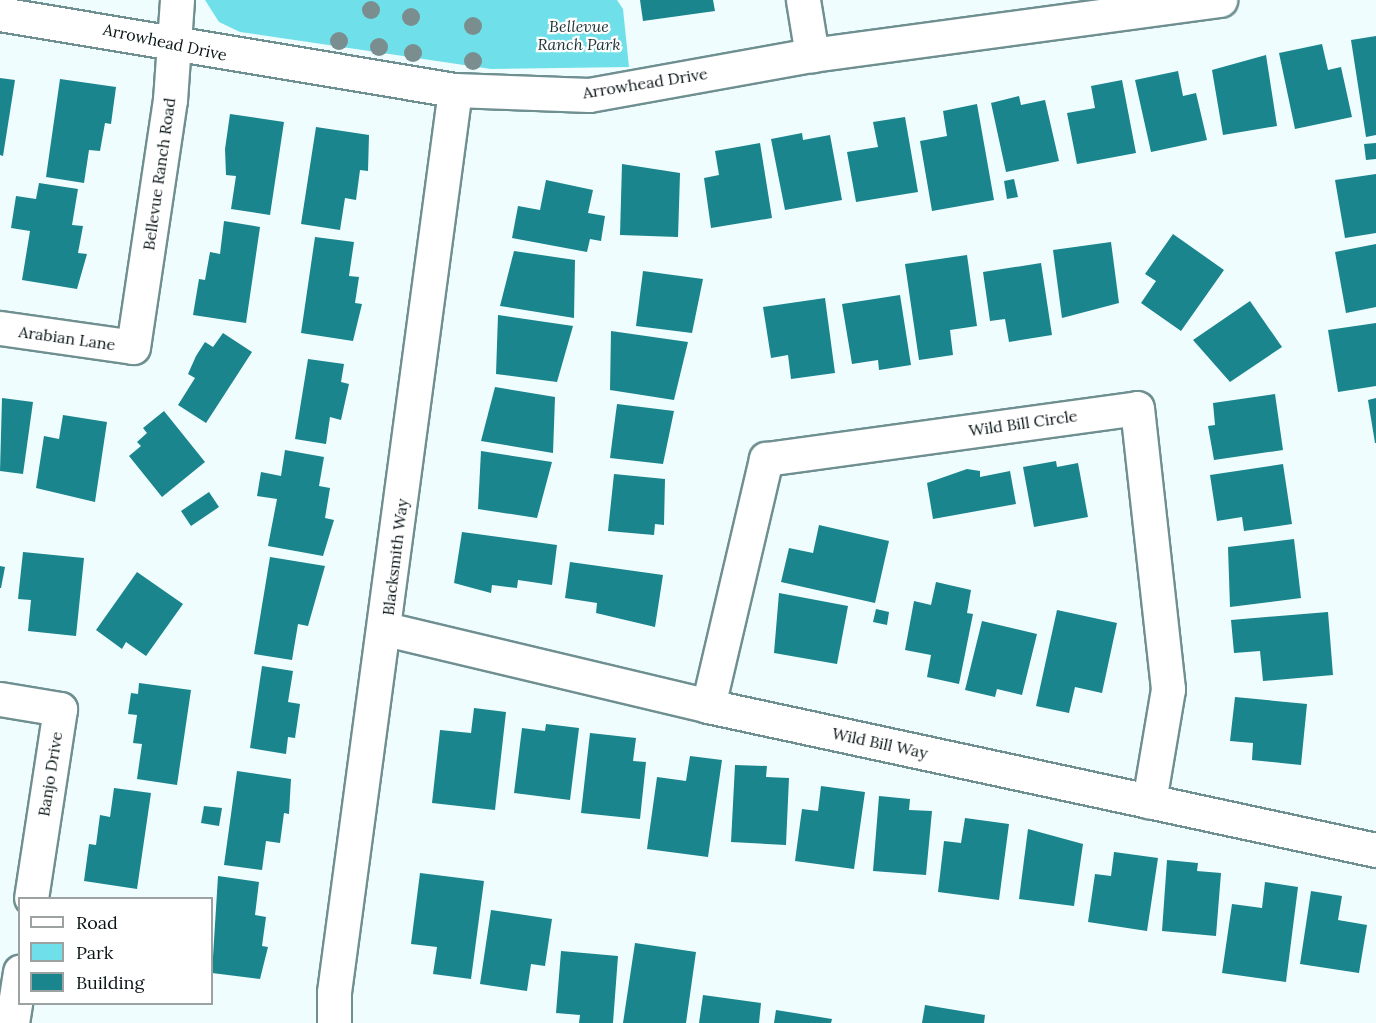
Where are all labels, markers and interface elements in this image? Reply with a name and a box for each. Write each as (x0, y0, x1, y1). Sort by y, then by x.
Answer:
park label: Bellevue Ranch Park (537, 16, 621, 54)
street label: Arrowhead Drive (101, 20, 229, 64)
street label: Arrowhead Drive (581, 64, 709, 102)
street label: Bellevue Ranch Road (139, 96, 179, 252)
street label: Arabian Lane (17, 322, 117, 354)
street label: Wild Bill Circle (967, 406, 1079, 440)
street label: Blacksmith Way (378, 497, 412, 617)
street label: Wild Bill Way (830, 723, 930, 763)
street label: Banjo Drive (34, 730, 66, 818)
legend (18, 897, 213, 1005)
text: Road (76, 911, 118, 934)
text: Park (76, 941, 113, 964)
text: Building (76, 971, 144, 994)

